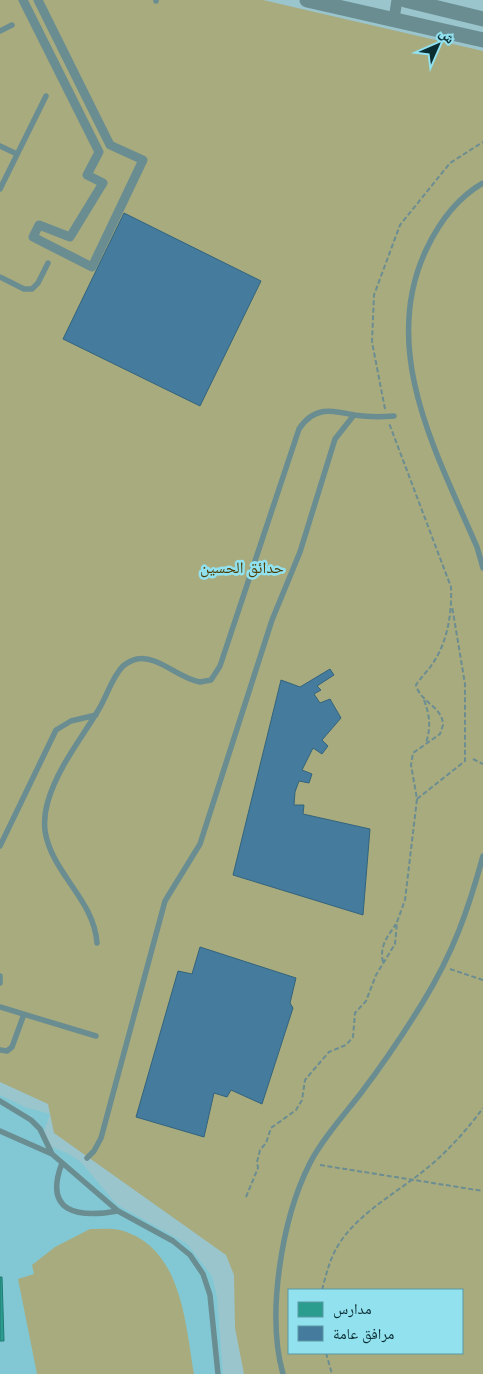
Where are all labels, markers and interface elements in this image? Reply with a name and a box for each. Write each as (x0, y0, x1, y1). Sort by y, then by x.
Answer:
north arrow (413, 20, 463, 70)
text: ش (436, 24, 459, 48)
park label: حدائق الحسين (200, 558, 284, 578)
legend (288, 1289, 463, 1354)
text: مدارس (333, 1299, 372, 1319)
text: مرافق عامة (333, 1324, 394, 1344)

